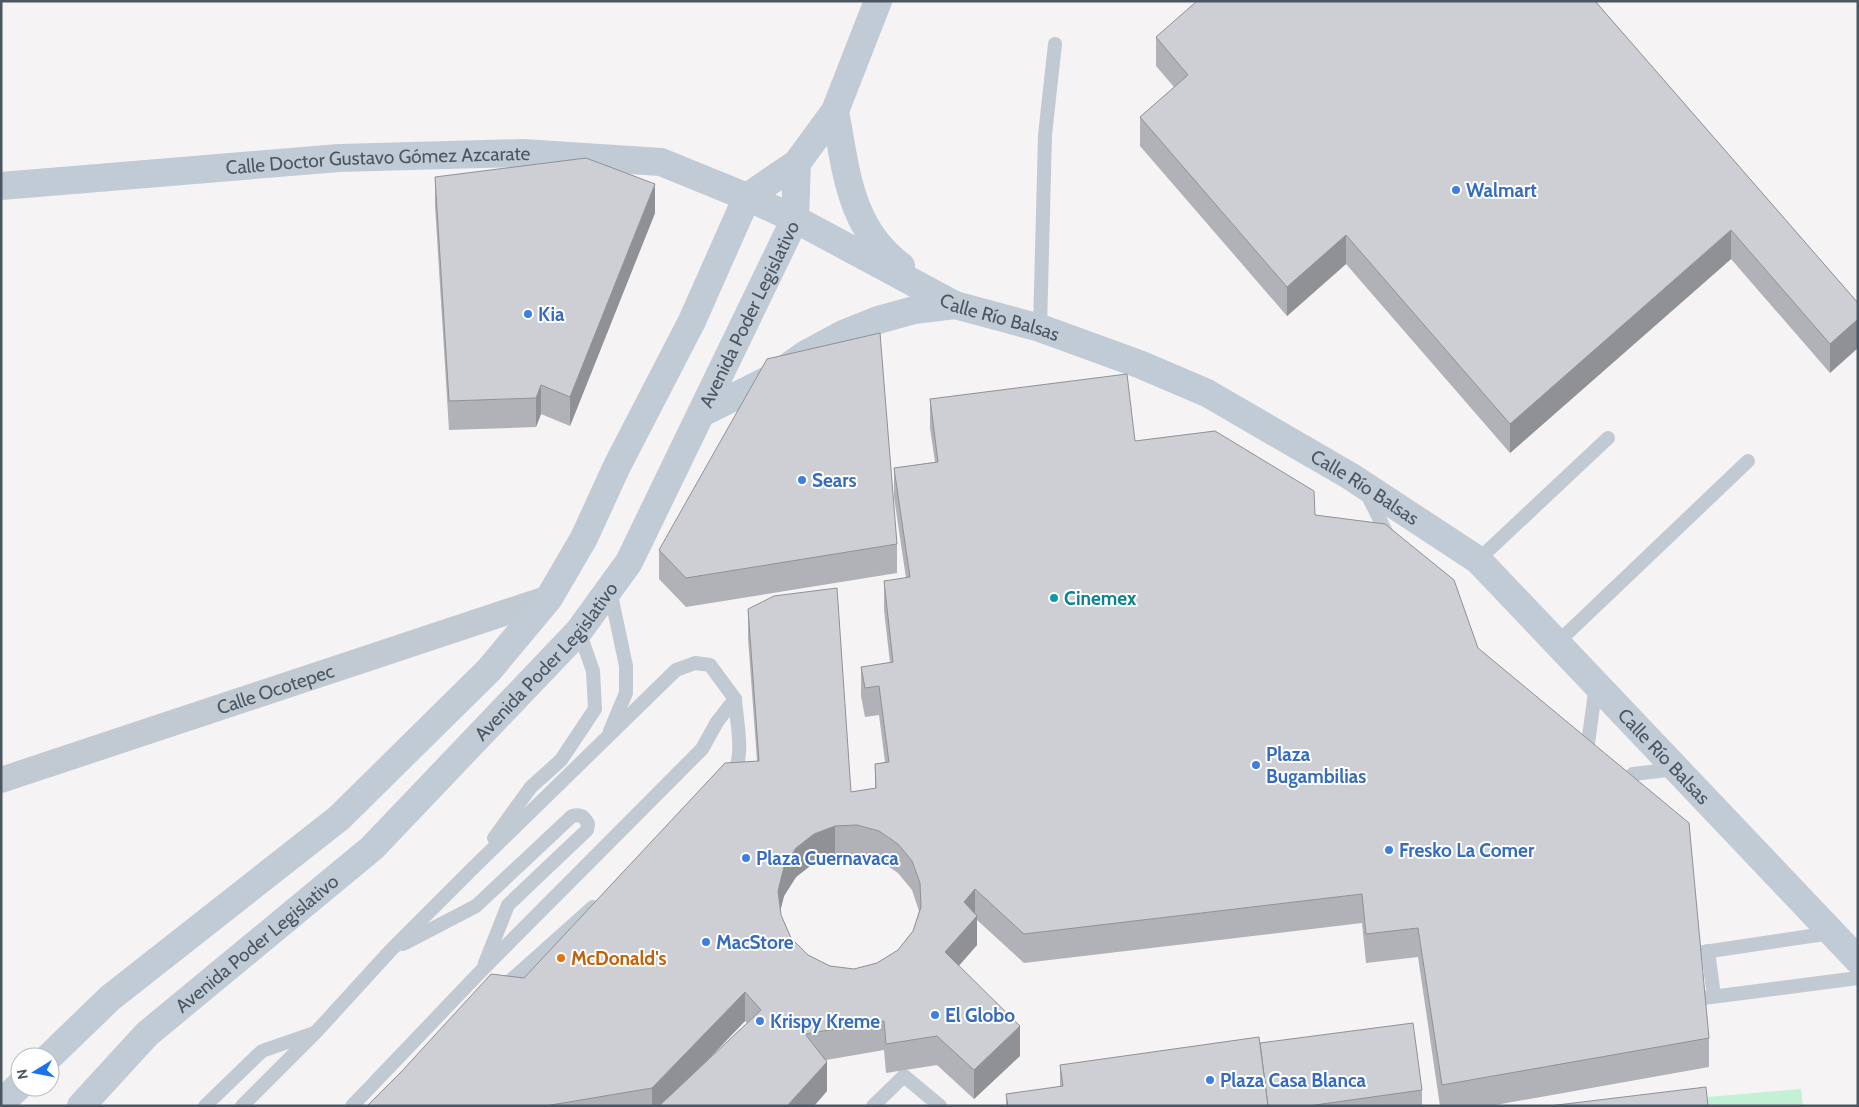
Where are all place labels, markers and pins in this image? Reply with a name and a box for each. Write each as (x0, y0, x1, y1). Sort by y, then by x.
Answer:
place label: Walmart (1466, 179, 1537, 202)
marker: Walmart (1450, 184, 1462, 196)
place label: Kia (538, 303, 565, 326)
marker: Kia (522, 308, 534, 320)
place label: Sears (812, 469, 857, 492)
marker: Sears (796, 474, 808, 486)
place label: Cinemex (1064, 587, 1137, 610)
marker: Cinemex (1048, 592, 1060, 604)
place label: Plaza Bugambilias (1266, 743, 1366, 788)
marker: Plaza Bugambilias (1250, 759, 1262, 771)
place label: Fresko La Comer (1399, 839, 1535, 862)
marker: Fresko La Comer (1383, 844, 1395, 856)
place label: Plaza Cuernavaca (756, 847, 899, 870)
marker: Plaza Cuernavaca (740, 852, 752, 864)
place label: MacStore (716, 931, 794, 954)
marker: MacStore (700, 936, 712, 948)
place label: McDonald's (571, 947, 667, 970)
marker: McDonald's (555, 952, 567, 964)
place label: El Globo (945, 1004, 1015, 1027)
marker: El Globo (929, 1009, 941, 1021)
place label: Krispy Kreme (770, 1010, 880, 1033)
marker: Krispy Kreme (754, 1015, 766, 1027)
place label: Plaza Casa Blanca (1220, 1069, 1367, 1092)
marker: Plaza Casa Blanca (1204, 1074, 1216, 1086)

